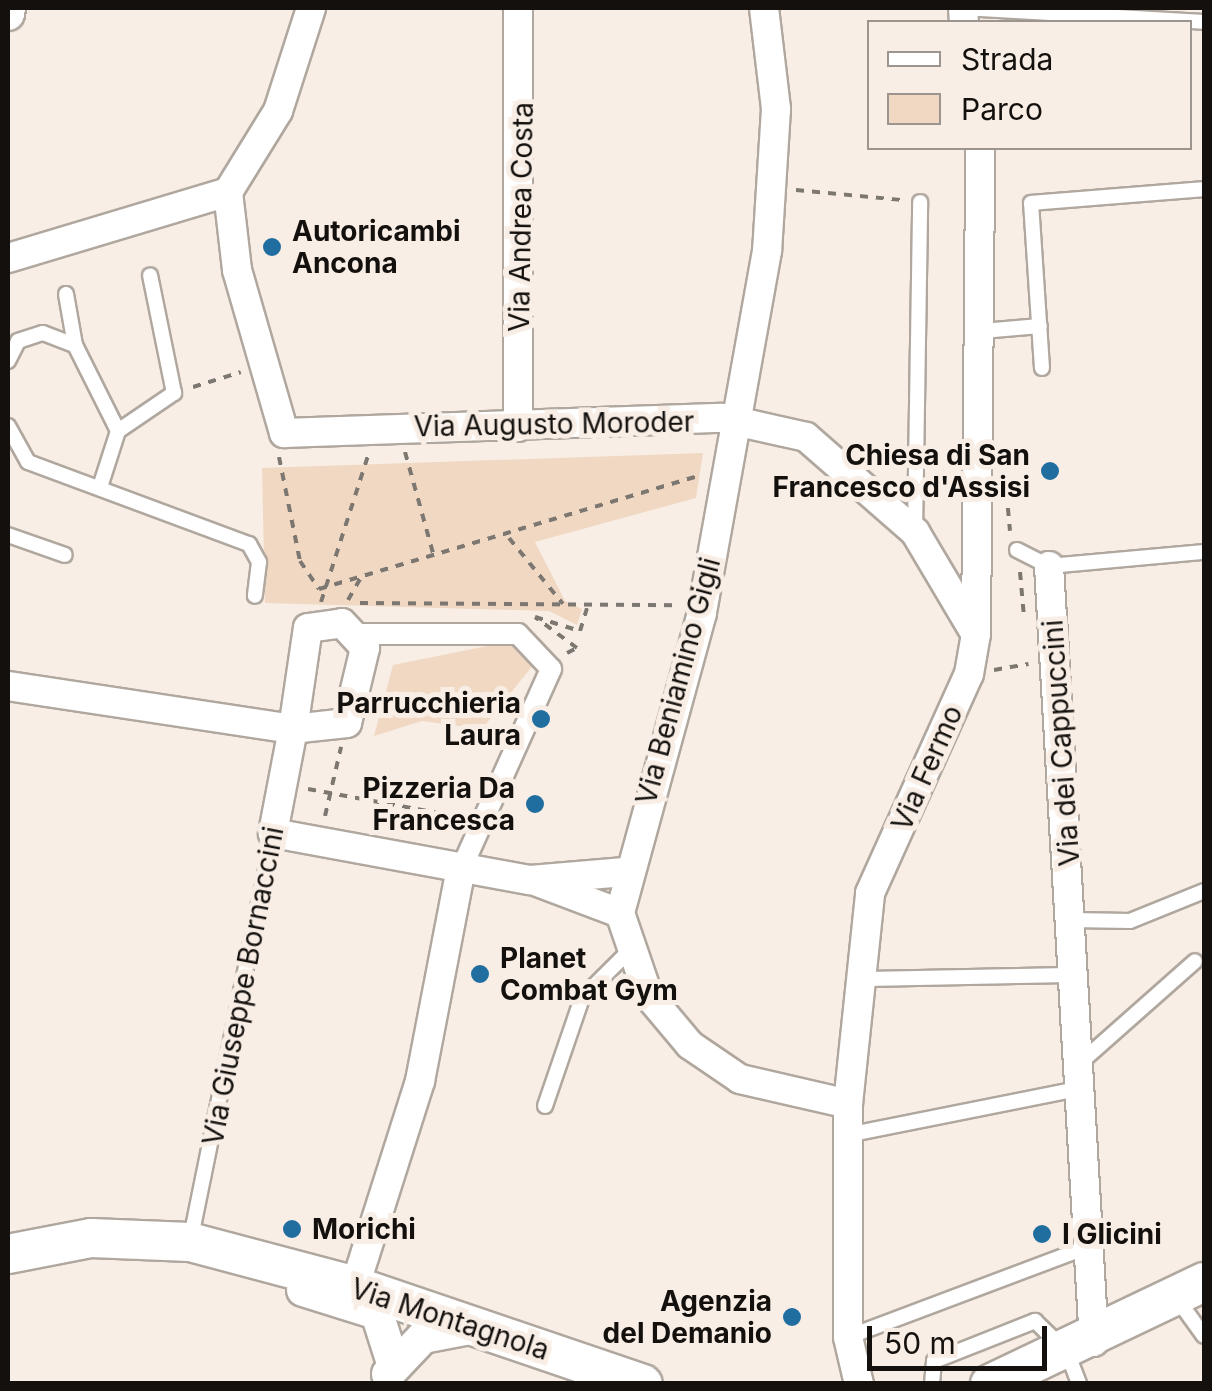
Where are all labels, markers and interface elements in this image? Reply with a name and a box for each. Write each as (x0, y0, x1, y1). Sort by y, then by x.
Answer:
legend (867, 20, 1192, 150)
text: Strada (961, 41, 1053, 77)
text: Parco (961, 91, 1043, 127)
street label: Via Andrea Costa (502, 102, 540, 332)
place label: Autoricambi Ancona (292, 214, 460, 280)
marker: Autoricambi Ancona (261, 236, 283, 258)
street label: Via Augusto Moroder (413, 405, 695, 443)
place label: Chiesa di San Francesco d'Assisi (773, 438, 1030, 504)
marker: Chiesa di San Francesco d'Assisi (1039, 460, 1061, 482)
street label: Via Beniamino Gigli (629, 554, 727, 808)
street label: Via dei Cappuccini (1036, 619, 1086, 867)
place label: Parrucchieria Laura (336, 686, 521, 752)
street label: Via Fermo (884, 700, 970, 836)
marker: Parrucchieria Laura (530, 708, 552, 730)
place label: Pizzeria Da Francesca (363, 771, 515, 837)
marker: Pizzeria Da Francesca (524, 793, 546, 815)
street label: Via Giuseppe Bornaccini (196, 824, 290, 1148)
place label: Planet Combat Gym (500, 941, 678, 1007)
marker: Planet Combat Gym (469, 963, 491, 985)
place label: Morichi (312, 1212, 416, 1246)
place label: I Glicini (1062, 1217, 1162, 1251)
marker: Morichi (281, 1218, 303, 1240)
marker: I Glicini (1031, 1223, 1053, 1245)
street label: Via Montagnola (347, 1271, 553, 1367)
place label: Agenzia del Demanio (603, 1284, 772, 1350)
marker: Agenzia del Demanio (781, 1306, 803, 1328)
scale bar (872, 1306, 1052, 1368)
text: 50 m (884, 1325, 956, 1361)

